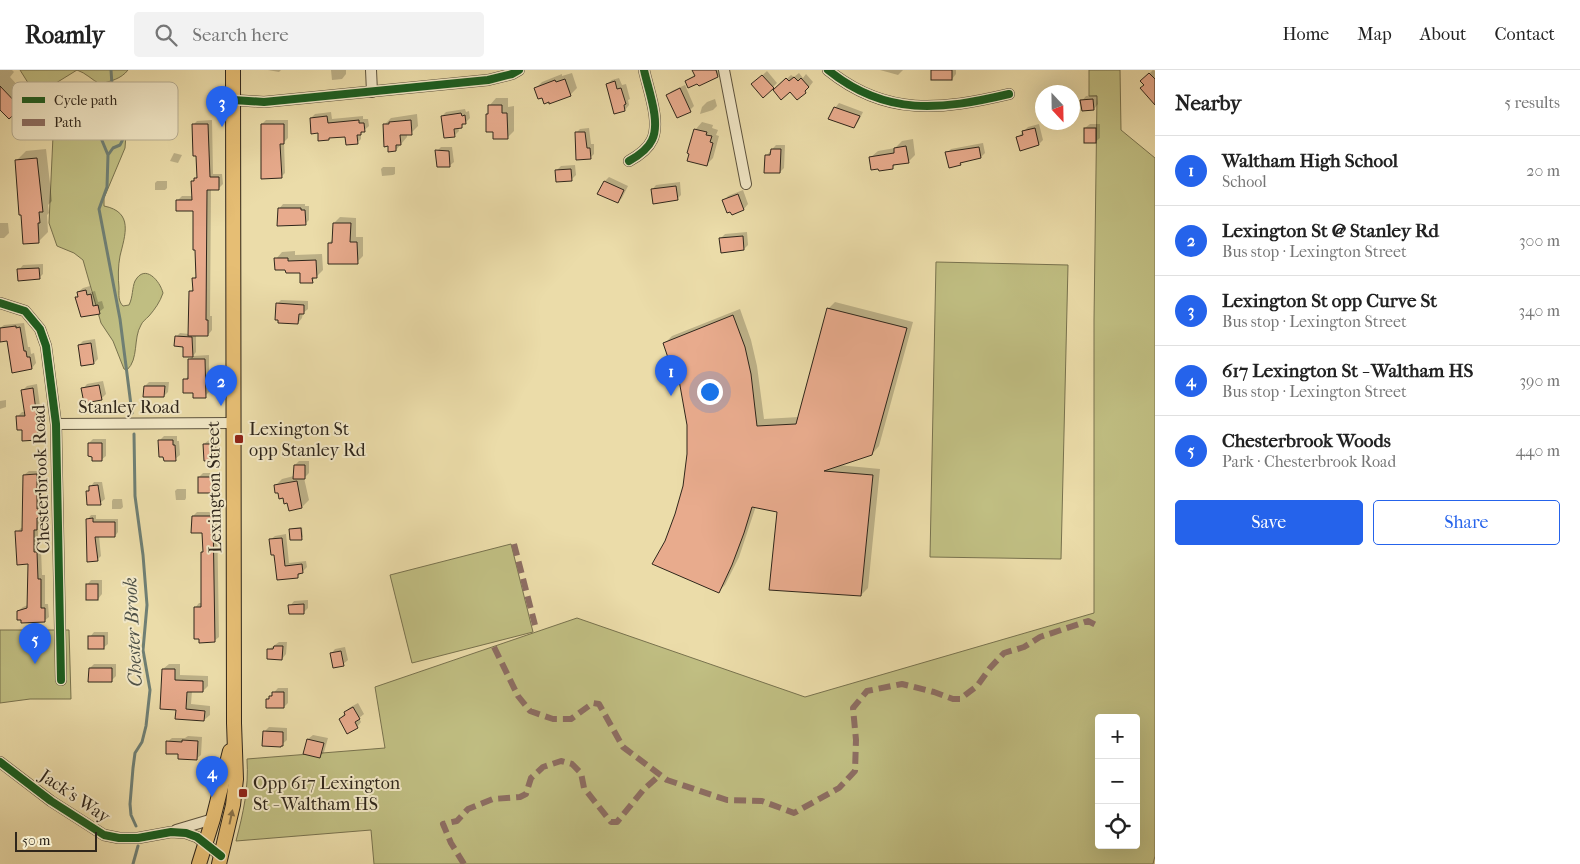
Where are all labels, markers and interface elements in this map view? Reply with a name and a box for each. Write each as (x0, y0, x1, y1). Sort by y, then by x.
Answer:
search box (134, 12, 484, 57)
text: Roamly (25, 21, 104, 49)
icon: search (152, 21, 180, 49)
text: Search here (192, 24, 289, 46)
text: Home (1282, 24, 1329, 45)
text: Map (1357, 24, 1392, 45)
text: About (1420, 24, 1466, 45)
text: Contact (1494, 24, 1555, 45)
legend (12, 82, 178, 140)
north arrow (1035, 85, 1080, 130)
pin: 3 (206, 86, 238, 127)
text: Nearby (1175, 91, 1241, 115)
text: Cycle path (54, 92, 118, 109)
text: 5 results (1504, 93, 1560, 112)
text: Path (54, 114, 82, 131)
text: Waltham High School (1222, 150, 1398, 172)
text: 1 (1188, 161, 1194, 180)
text: 20 m (1526, 161, 1560, 180)
text: School (1222, 172, 1267, 191)
text: Lexington St @ Stanley Rd (1222, 220, 1439, 242)
text: 2 (1187, 231, 1195, 250)
text: 300 m (1519, 231, 1560, 250)
text: Bus stop · Lexington Street (1222, 242, 1407, 261)
text: Lexington St opp Curve St (1222, 290, 1437, 312)
text: 3 (1188, 301, 1194, 320)
text: 340 m (1518, 301, 1560, 320)
text: Bus stop · Lexington Street (1222, 312, 1407, 331)
pin: 1 (655, 355, 687, 396)
text: 617 Lexington St - Waltham HS (1222, 360, 1473, 382)
pin: 2 (205, 365, 237, 406)
text: 4 (1186, 371, 1196, 390)
text: 390 m (1519, 371, 1560, 390)
your location (697, 379, 723, 405)
text: Bus stop · Lexington Street (1222, 382, 1407, 401)
street label: Stanley Road (78, 397, 180, 418)
street label: Chesterbrook Road (28, 404, 55, 554)
place label: Lexington St opp Stanley Rd (249, 419, 366, 461)
street label: Lexington Street (203, 420, 226, 553)
text: Chesterbrook Woods (1222, 430, 1391, 452)
marker: Lexington St opp Stanley Rd (233, 433, 245, 445)
text: 5 (1188, 441, 1194, 460)
text: 440 m (1515, 441, 1560, 460)
text: Park · Chesterbrook Road (1222, 452, 1396, 471)
button: Save (1175, 500, 1363, 545)
button: Share (1373, 500, 1560, 545)
water label: Chester Brook (119, 577, 147, 687)
pin: 5 (19, 623, 51, 664)
map controls (1095, 714, 1140, 849)
button: + (1095, 714, 1140, 759)
pin: 4 (196, 756, 228, 797)
button: − (1095, 759, 1140, 804)
street label: Jack's Way (34, 764, 115, 828)
place label: Opp 617 Lexington St - Waltham HS (253, 773, 401, 815)
marker: Opp 617 Lexington St - Waltham HS (237, 787, 249, 799)
button: locate (1095, 804, 1140, 849)
one-way arrow (227, 809, 235, 824)
scale bar (15, 829, 98, 852)
text: 50 m (22, 832, 50, 849)

